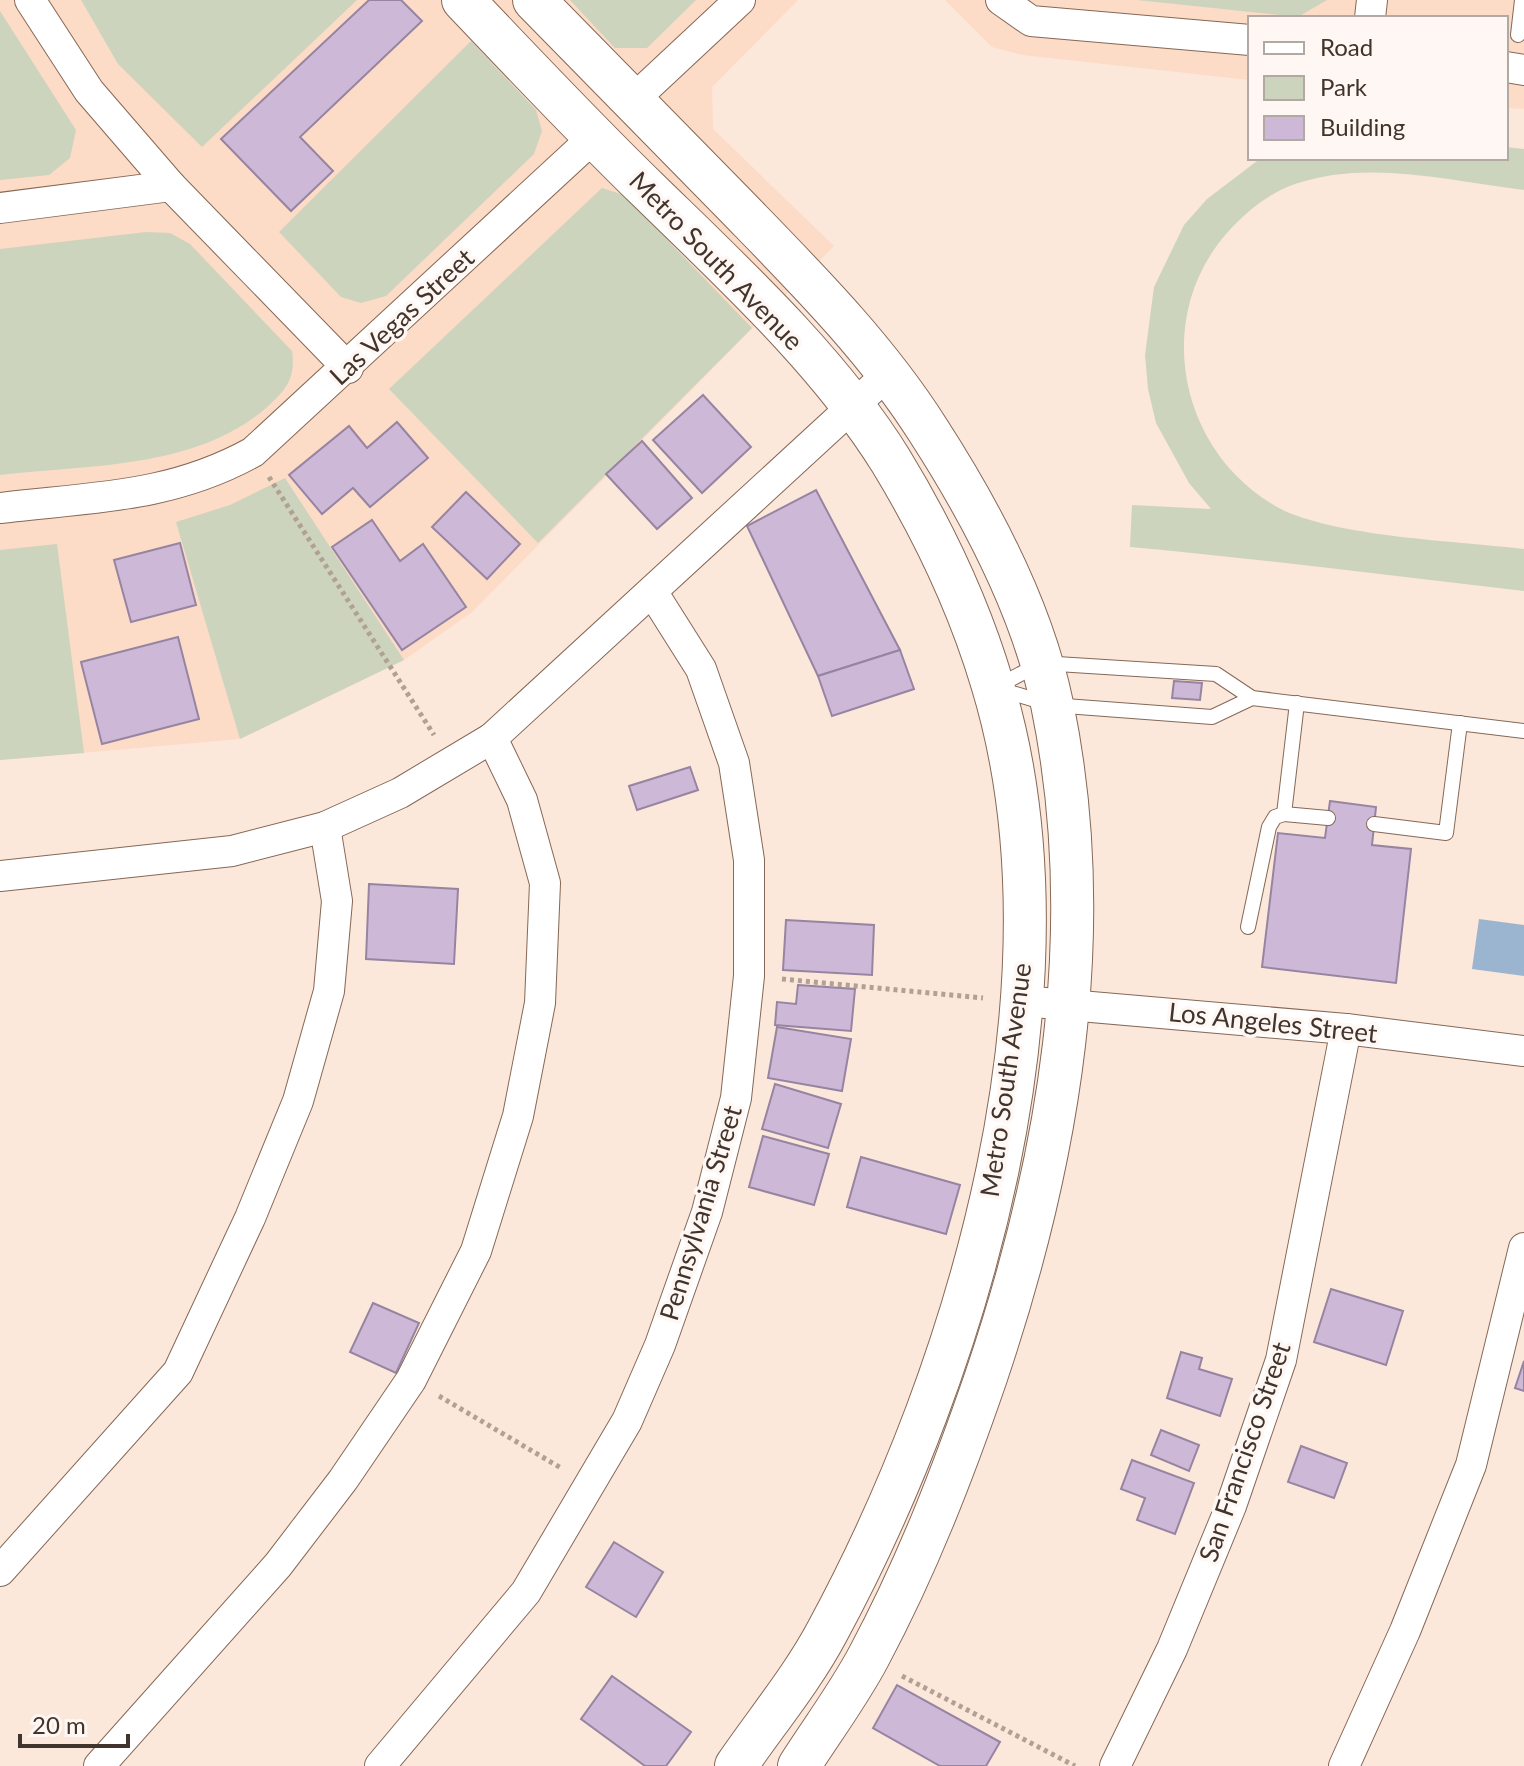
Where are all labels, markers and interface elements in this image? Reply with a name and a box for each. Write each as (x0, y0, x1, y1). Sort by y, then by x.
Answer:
legend (1248, 16, 1508, 160)
text: Road (1320, 32, 1373, 61)
text: Park (1320, 72, 1368, 101)
text: Building (1320, 112, 1405, 141)
street label: Metro South Avenue (623, 164, 810, 356)
street label: Las Vegas Street (323, 241, 481, 391)
street label: Metro South Avenue (973, 961, 1037, 1199)
street label: Los Angeles Street (1167, 995, 1380, 1049)
street label: Pennsylvania Street (652, 1101, 748, 1324)
street label: San Francisco Street (1191, 1337, 1297, 1566)
scale bar (20, 1698, 128, 1748)
text: 20 m (32, 1710, 86, 1739)

